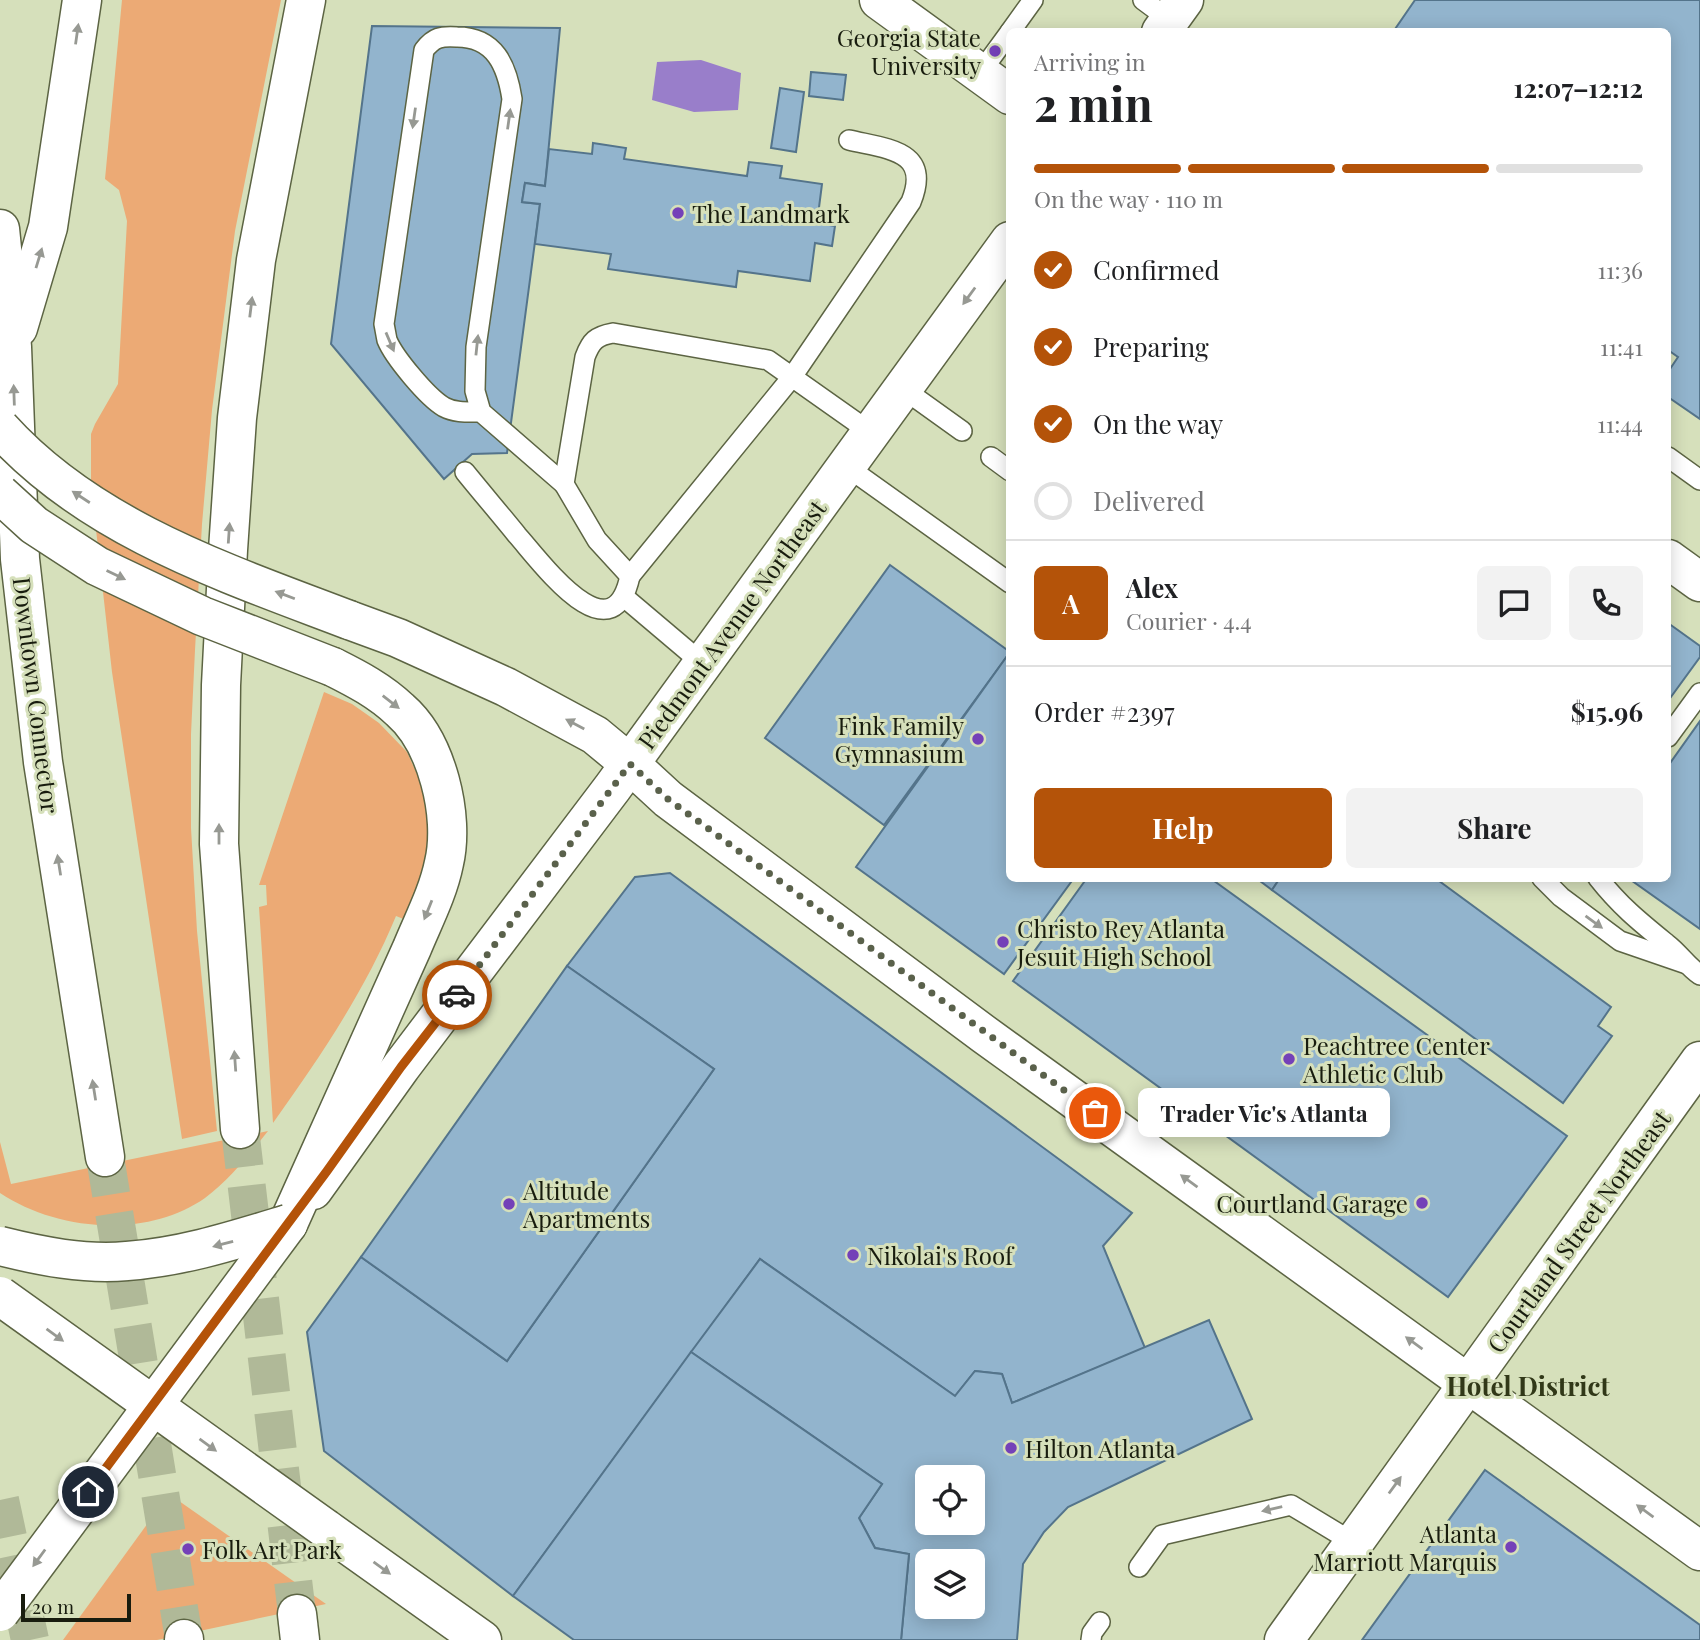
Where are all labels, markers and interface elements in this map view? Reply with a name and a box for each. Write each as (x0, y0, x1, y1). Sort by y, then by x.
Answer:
place label: Georgia State University (837, 21, 981, 81)
one-way arrow (72, 23, 83, 45)
marker: Georgia State University (987, 43, 1003, 59)
text: Arriving in (1034, 46, 1146, 77)
text: 12:07–12:12 (1514, 70, 1643, 105)
text: 2 min (1034, 72, 1153, 134)
one-way arrow (409, 107, 420, 129)
one-way arrow (504, 108, 515, 130)
text: On the way · 110 m (1034, 183, 1223, 214)
place label: The Landmark (692, 197, 851, 229)
marker: The Landmark (670, 205, 686, 221)
one-way arrow (34, 248, 44, 269)
icon: check (1034, 251, 1072, 289)
text: Confirmed (1093, 252, 1220, 287)
text: 11:36 (1598, 254, 1643, 285)
one-way arrow (963, 287, 977, 305)
one-way arrow (245, 295, 256, 317)
icon: check (1034, 328, 1072, 366)
text: Preparing (1093, 329, 1209, 364)
text: 11:41 (1600, 331, 1643, 362)
one-way arrow (384, 332, 396, 352)
one-way arrow (472, 333, 483, 355)
one-way arrow (9, 384, 20, 406)
icon: check (1034, 405, 1072, 443)
text: On the way (1093, 406, 1223, 441)
text: 11:44 (1597, 408, 1643, 439)
text: Delivered (1093, 483, 1205, 518)
one-way arrow (71, 490, 90, 503)
street label: Piedmont Avenue Northeast (630, 493, 833, 755)
one-way arrow (224, 522, 235, 544)
button: chat (1477, 566, 1551, 640)
button: phone (1569, 566, 1643, 640)
one-way arrow (106, 569, 126, 580)
text: Alex (1126, 570, 1178, 605)
street label: Downtown Connector (7, 575, 67, 815)
text: A (1062, 586, 1080, 621)
one-way arrow (274, 590, 295, 601)
text: Courier · 4.4 (1126, 605, 1252, 636)
one-way arrow (382, 694, 399, 709)
text: Order #2397 (1034, 694, 1175, 729)
text: $15.96 (1571, 694, 1643, 729)
place label: Fink Family Gymnasium (835, 709, 964, 769)
one-way arrow (565, 718, 585, 730)
marker: Fink Family Gymnasium (970, 731, 986, 747)
button: Help (1034, 788, 1332, 868)
button: Share (1346, 788, 1643, 868)
one-way arrow (213, 822, 225, 844)
one-way arrow (53, 854, 64, 876)
one-way arrow (422, 899, 433, 920)
place label: Christo Rey Atlanta Jesuit High School (1016, 912, 1225, 972)
one-way arrow (1585, 914, 1603, 928)
marker: Christo Rey Atlanta Jesuit High School (995, 934, 1011, 950)
courier (422, 960, 492, 1030)
icon: car (438, 976, 476, 1014)
place label: Peachtree Center Athletic Club (1302, 1029, 1490, 1089)
one-way arrow (229, 1049, 240, 1071)
marker: Peachtree Center Athletic Club (1281, 1051, 1297, 1067)
one-way arrow (88, 1079, 99, 1101)
pin (1065, 1083, 1125, 1143)
callout: Trader Vic's Atlanta (1137, 1088, 1389, 1138)
icon: bag (1076, 1094, 1114, 1132)
text: Trader Vic's Atlanta (1160, 1097, 1368, 1128)
street label: Courtland Street Northeast (1479, 1103, 1677, 1359)
place label: Altitude Apartments (522, 1174, 650, 1234)
one-way arrow (1180, 1174, 1198, 1188)
place label: Courtland Garage (1216, 1187, 1408, 1219)
marker: Courtland Garage (1414, 1195, 1430, 1211)
marker: Altitude Apartments (501, 1196, 517, 1212)
one-way arrow (212, 1239, 233, 1249)
place label: Nikolai's Roof (867, 1239, 1015, 1271)
marker: Nikolai's Roof (845, 1247, 861, 1263)
one-way arrow (46, 1328, 64, 1343)
one-way arrow (1405, 1336, 1423, 1350)
district label: Hotel District (1446, 1368, 1610, 1403)
place label: Hilton Atlanta (1025, 1432, 1175, 1464)
one-way arrow (199, 1437, 217, 1451)
marker: Hilton Atlanta (1003, 1440, 1019, 1456)
pin (58, 1462, 118, 1522)
map controls (915, 1465, 985, 1619)
button: locate (915, 1465, 985, 1535)
icon: home (69, 1473, 107, 1511)
one-way arrow (1388, 1476, 1402, 1494)
one-way arrow (1261, 1504, 1283, 1515)
one-way arrow (1636, 1504, 1654, 1518)
place label: Atlanta Marriott Marquis (1313, 1517, 1497, 1577)
place label: Folk Art Park (202, 1533, 343, 1565)
marker: Atlanta Marriott Marquis (1503, 1539, 1519, 1555)
marker: Folk Art Park (180, 1541, 196, 1557)
one-way arrow (33, 1549, 47, 1567)
button: layers (915, 1549, 985, 1619)
one-way arrow (373, 1561, 391, 1575)
scale bar (21, 1591, 131, 1623)
text: 20 m (32, 1593, 74, 1619)

